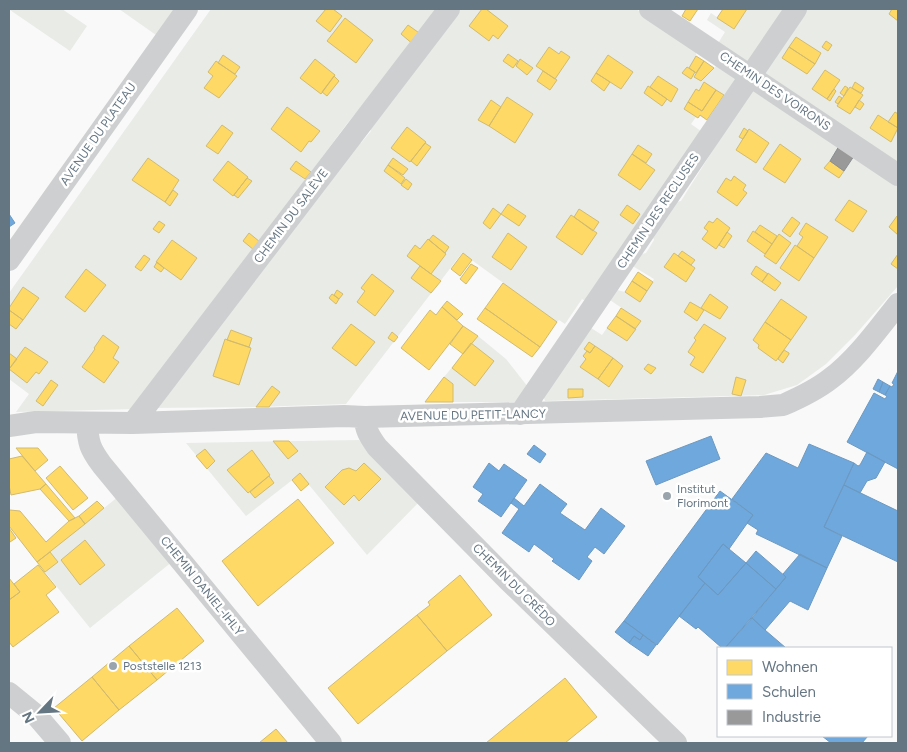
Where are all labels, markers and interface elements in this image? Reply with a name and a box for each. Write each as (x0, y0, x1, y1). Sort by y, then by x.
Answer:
street label: CHEMIN DES VOIRONS (717, 49, 833, 133)
street label: AVENUE DU PLATEAU (57, 80, 139, 188)
street label: CHEMIN DES RECLUSES (614, 151, 702, 271)
street label: CHEMIN DU SALÈVE (251, 166, 331, 266)
street label: AVENUE DU PETIT-LANCY (400, 407, 547, 423)
place label: Institut Florimont (677, 482, 729, 510)
marker: Institut Florimont (661, 490, 673, 502)
street label: CHEMIN DANIEL-IHLY (158, 534, 247, 639)
street label: CHEMIN DU CRÉDO (470, 541, 558, 629)
legend (717, 647, 892, 737)
text: Wohnen (762, 658, 818, 676)
place label: Poststelle 1213 (123, 659, 202, 673)
marker: Poststelle 1213 (107, 660, 119, 672)
text: Schulen (762, 683, 816, 701)
north arrow (15, 687, 65, 737)
text: Industrie (762, 708, 821, 726)
text: N (19, 709, 39, 726)

